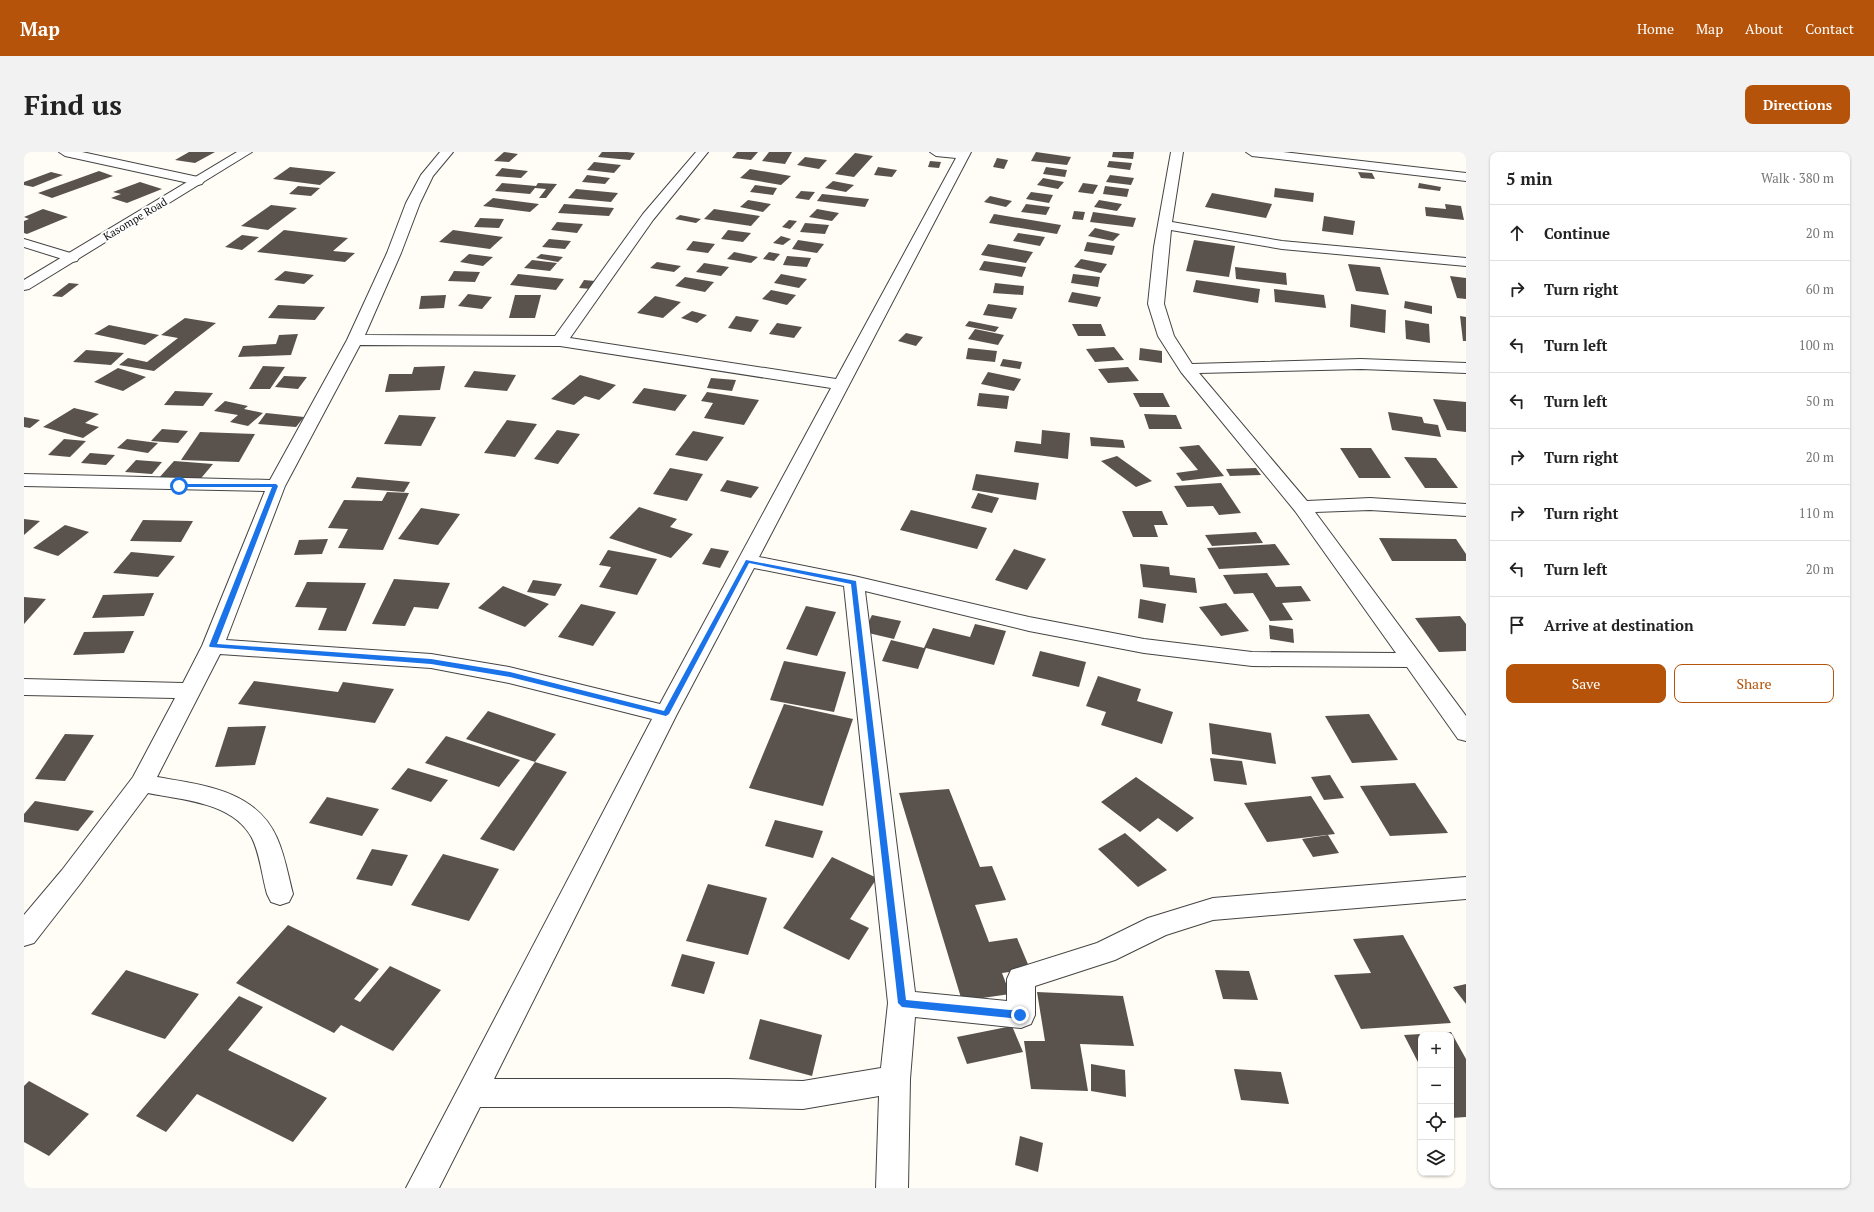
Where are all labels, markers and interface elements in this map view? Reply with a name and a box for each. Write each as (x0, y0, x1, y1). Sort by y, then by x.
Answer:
text: Map (20, 16, 60, 41)
text: Home (1637, 19, 1674, 38)
text: Map (1696, 19, 1723, 38)
text: About (1745, 19, 1783, 38)
text: Contact (1805, 19, 1854, 38)
button: Directions (1745, 85, 1850, 124)
text: Find us (24, 86, 122, 123)
text: 5 min (1506, 167, 1553, 190)
text: Walk · 380 m (1761, 169, 1834, 187)
street label: Kasompe Road (101, 194, 169, 244)
icon: ahead (1506, 222, 1528, 244)
text: Continue (1544, 223, 1610, 243)
text: 20 m (1806, 224, 1834, 242)
icon: right (1506, 278, 1528, 300)
text: Turn right (1544, 279, 1619, 299)
text: 60 m (1806, 280, 1834, 298)
icon: left (1506, 334, 1528, 356)
text: Turn left (1544, 335, 1608, 355)
text: 100 m (1799, 336, 1834, 354)
icon: left (1506, 390, 1528, 412)
text: Turn left (1544, 391, 1608, 411)
text: 50 m (1806, 392, 1834, 410)
icon: right (1506, 446, 1528, 468)
text: Turn right (1544, 447, 1619, 467)
text: 20 m (1806, 448, 1834, 466)
route start (170, 477, 188, 495)
icon: right (1506, 502, 1528, 524)
text: Turn right (1544, 503, 1619, 523)
text: 110 m (1799, 504, 1834, 522)
icon: left (1506, 558, 1528, 580)
text: Turn left (1544, 559, 1608, 579)
text: 20 m (1806, 560, 1834, 578)
icon: arrive (1506, 614, 1528, 636)
text: Arrive at destination (1544, 615, 1694, 635)
button: Save (1506, 664, 1666, 703)
button: Share (1674, 664, 1834, 703)
route end (1011, 1006, 1029, 1024)
map controls (1418, 1032, 1454, 1176)
button: + (1418, 1032, 1454, 1068)
button: − (1418, 1068, 1454, 1104)
button: locate (1418, 1104, 1454, 1140)
button: layers (1418, 1140, 1454, 1176)

